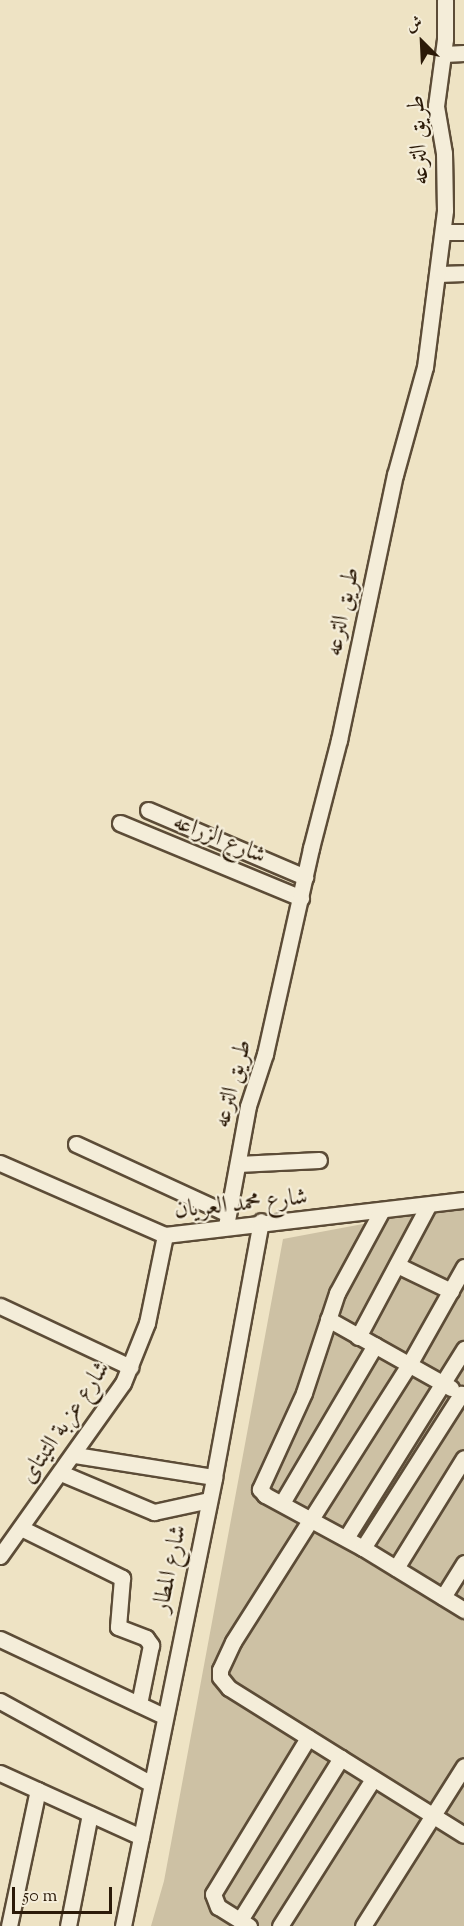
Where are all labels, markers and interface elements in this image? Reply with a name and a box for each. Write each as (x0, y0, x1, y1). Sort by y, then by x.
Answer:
text: ش (403, 11, 426, 39)
north arrow (392, 12, 452, 72)
street label: طريق الترعه (403, 94, 437, 186)
street label: طريق الترعه (321, 565, 367, 659)
street label: شارع الزراعه (168, 808, 270, 872)
street label: طريق الترعه (208, 1037, 260, 1131)
street label: شارع محمد العريان (173, 1184, 309, 1226)
street label: شارع عزبة التيتاى (15, 1356, 117, 1490)
street label: شارع المطار (148, 1523, 194, 1615)
scale bar (15, 1875, 116, 1913)
text: 50 m (23, 1884, 57, 1910)

